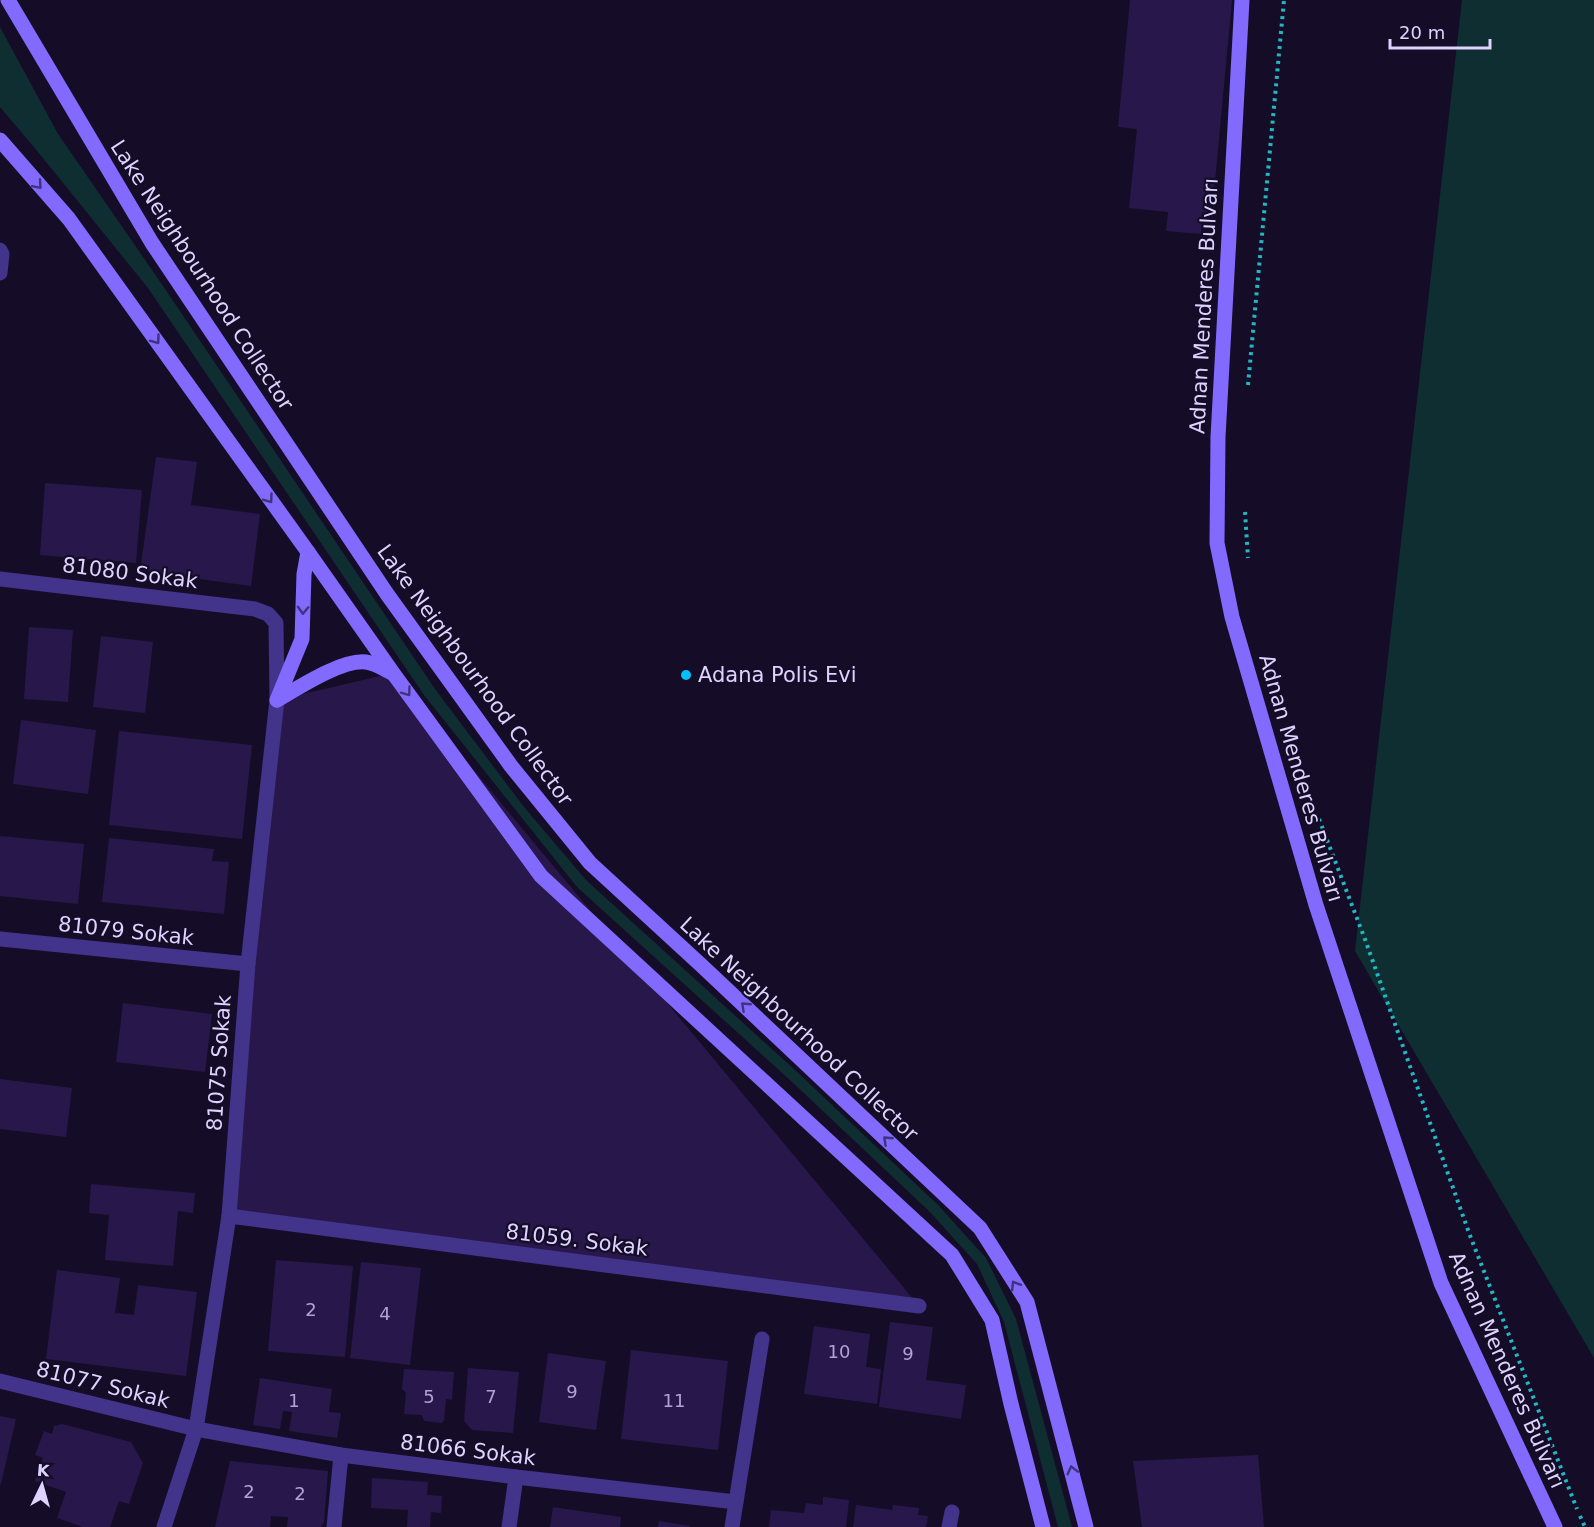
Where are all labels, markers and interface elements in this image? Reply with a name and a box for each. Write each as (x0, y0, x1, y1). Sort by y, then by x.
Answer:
scale bar (1390, 12, 1490, 50)
text: 20 m (1399, 22, 1445, 43)
street label: Lake Neighbourhood Collector (106, 136, 299, 415)
street label: Adnan Menderes Bulvarı (1185, 177, 1223, 435)
one-way arrow (31, 178, 42, 189)
one-way arrow (148, 334, 159, 345)
one-way arrow (262, 492, 273, 503)
street label: Lake Neighbourhood Collector (372, 540, 578, 810)
street label: 81080 Sokak (61, 553, 200, 593)
one-way arrow (297, 606, 309, 615)
street label: Adnan Menderes Bulvarı (1254, 652, 1348, 904)
place label: Adana Polis Evi (698, 663, 857, 687)
marker: Adana Polis Evi (679, 668, 693, 682)
one-way arrow (399, 685, 410, 696)
street label: 81079 Sokak (57, 912, 196, 950)
street label: Lake Neighbourhood Collector (675, 912, 923, 1146)
street label: 81075 Sokak (202, 993, 236, 1132)
one-way arrow (741, 1002, 751, 1013)
one-way arrow (883, 1136, 893, 1147)
street label: 81059. Sokak (504, 1219, 650, 1261)
street label: Adnan Menderes Bulvarı (1444, 1248, 1570, 1492)
one-way arrow (1012, 1280, 1023, 1291)
house number: 2 (305, 1299, 317, 1320)
house number: 4 (379, 1303, 391, 1324)
house number: 10 (828, 1341, 850, 1362)
house number: 9 (902, 1343, 914, 1364)
street label: 81077 Sokak (34, 1357, 173, 1413)
house number: 9 (566, 1381, 578, 1402)
house number: 5 (423, 1386, 435, 1407)
house number: 7 (485, 1386, 497, 1407)
house number: 1 (288, 1390, 300, 1411)
house number: 11 (663, 1390, 685, 1411)
street label: 81066 Sokak (399, 1430, 538, 1470)
north arrow (12, 1455, 72, 1515)
text: K (36, 1461, 51, 1481)
one-way arrow (1066, 1466, 1079, 1476)
house number: 2 (243, 1481, 255, 1502)
house number: 2 (294, 1483, 306, 1504)

